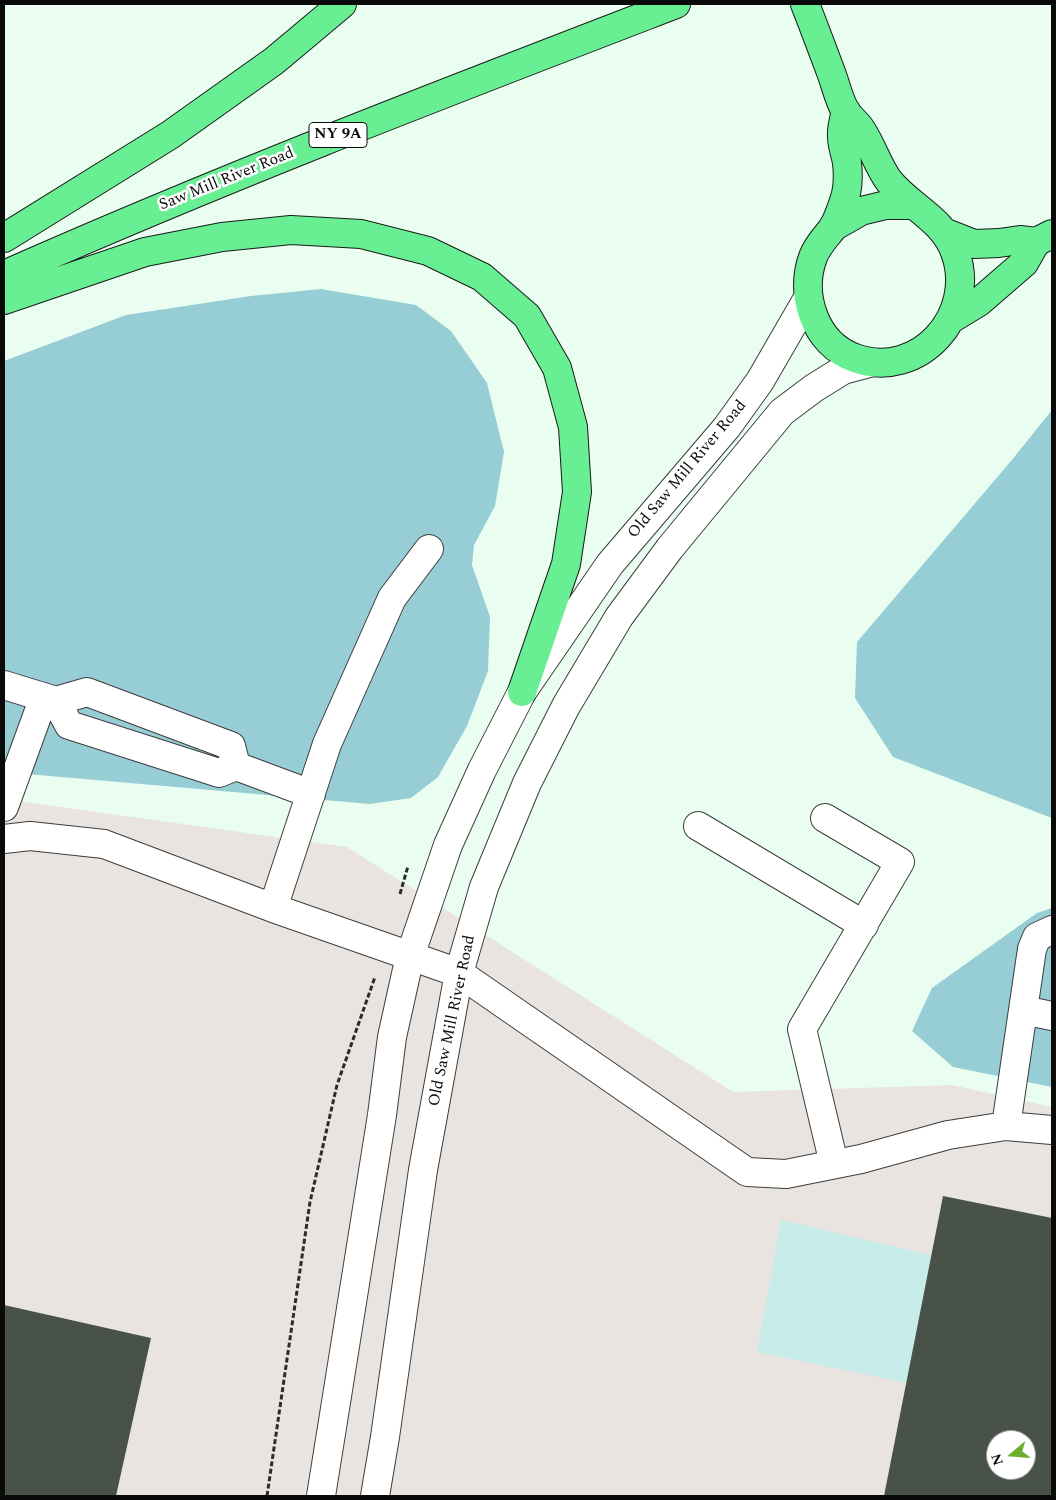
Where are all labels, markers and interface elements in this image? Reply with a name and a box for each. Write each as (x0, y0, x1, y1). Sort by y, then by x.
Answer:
road number: NY 9A (309, 122, 367, 148)
street label: Saw Mill River Road (157, 144, 297, 216)
street label: Old Saw Mill River Road (625, 397, 751, 543)
street label: Old Saw Mill River Road (425, 934, 481, 1108)
north arrow (986, 1430, 1036, 1480)
text: N (985, 1451, 1009, 1468)

